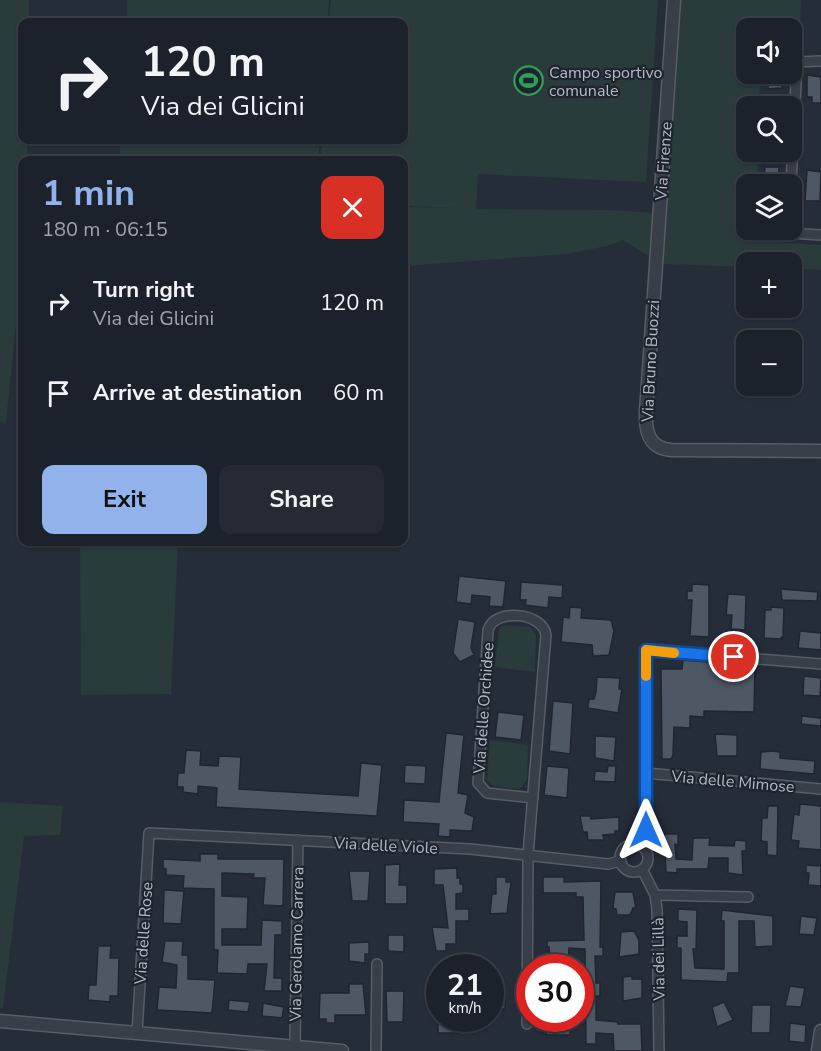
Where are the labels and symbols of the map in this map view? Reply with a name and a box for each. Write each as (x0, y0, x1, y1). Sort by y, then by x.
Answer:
place label: Campo sportivo comunale (549, 62, 663, 102)
sports icon: Campo sportivo comunale (512, 65, 544, 97)
street label: Via Firenze (650, 121, 678, 202)
street label: Via Bruno Buozzi (637, 300, 665, 424)
pin (708, 631, 759, 682)
street label: Via delle Orchidee (468, 642, 500, 776)
street label: Via delle Mimose (669, 766, 795, 798)
position arrow (614, 798, 678, 862)
street label: Via delle Viole (332, 832, 438, 860)
street label: Via Gerolamo Carrera (285, 866, 309, 1023)
street label: Via delle Rose (129, 881, 159, 986)
street label: Via dei Lillà (647, 917, 671, 1002)
speed limit sign: 30 (516, 954, 594, 1032)

